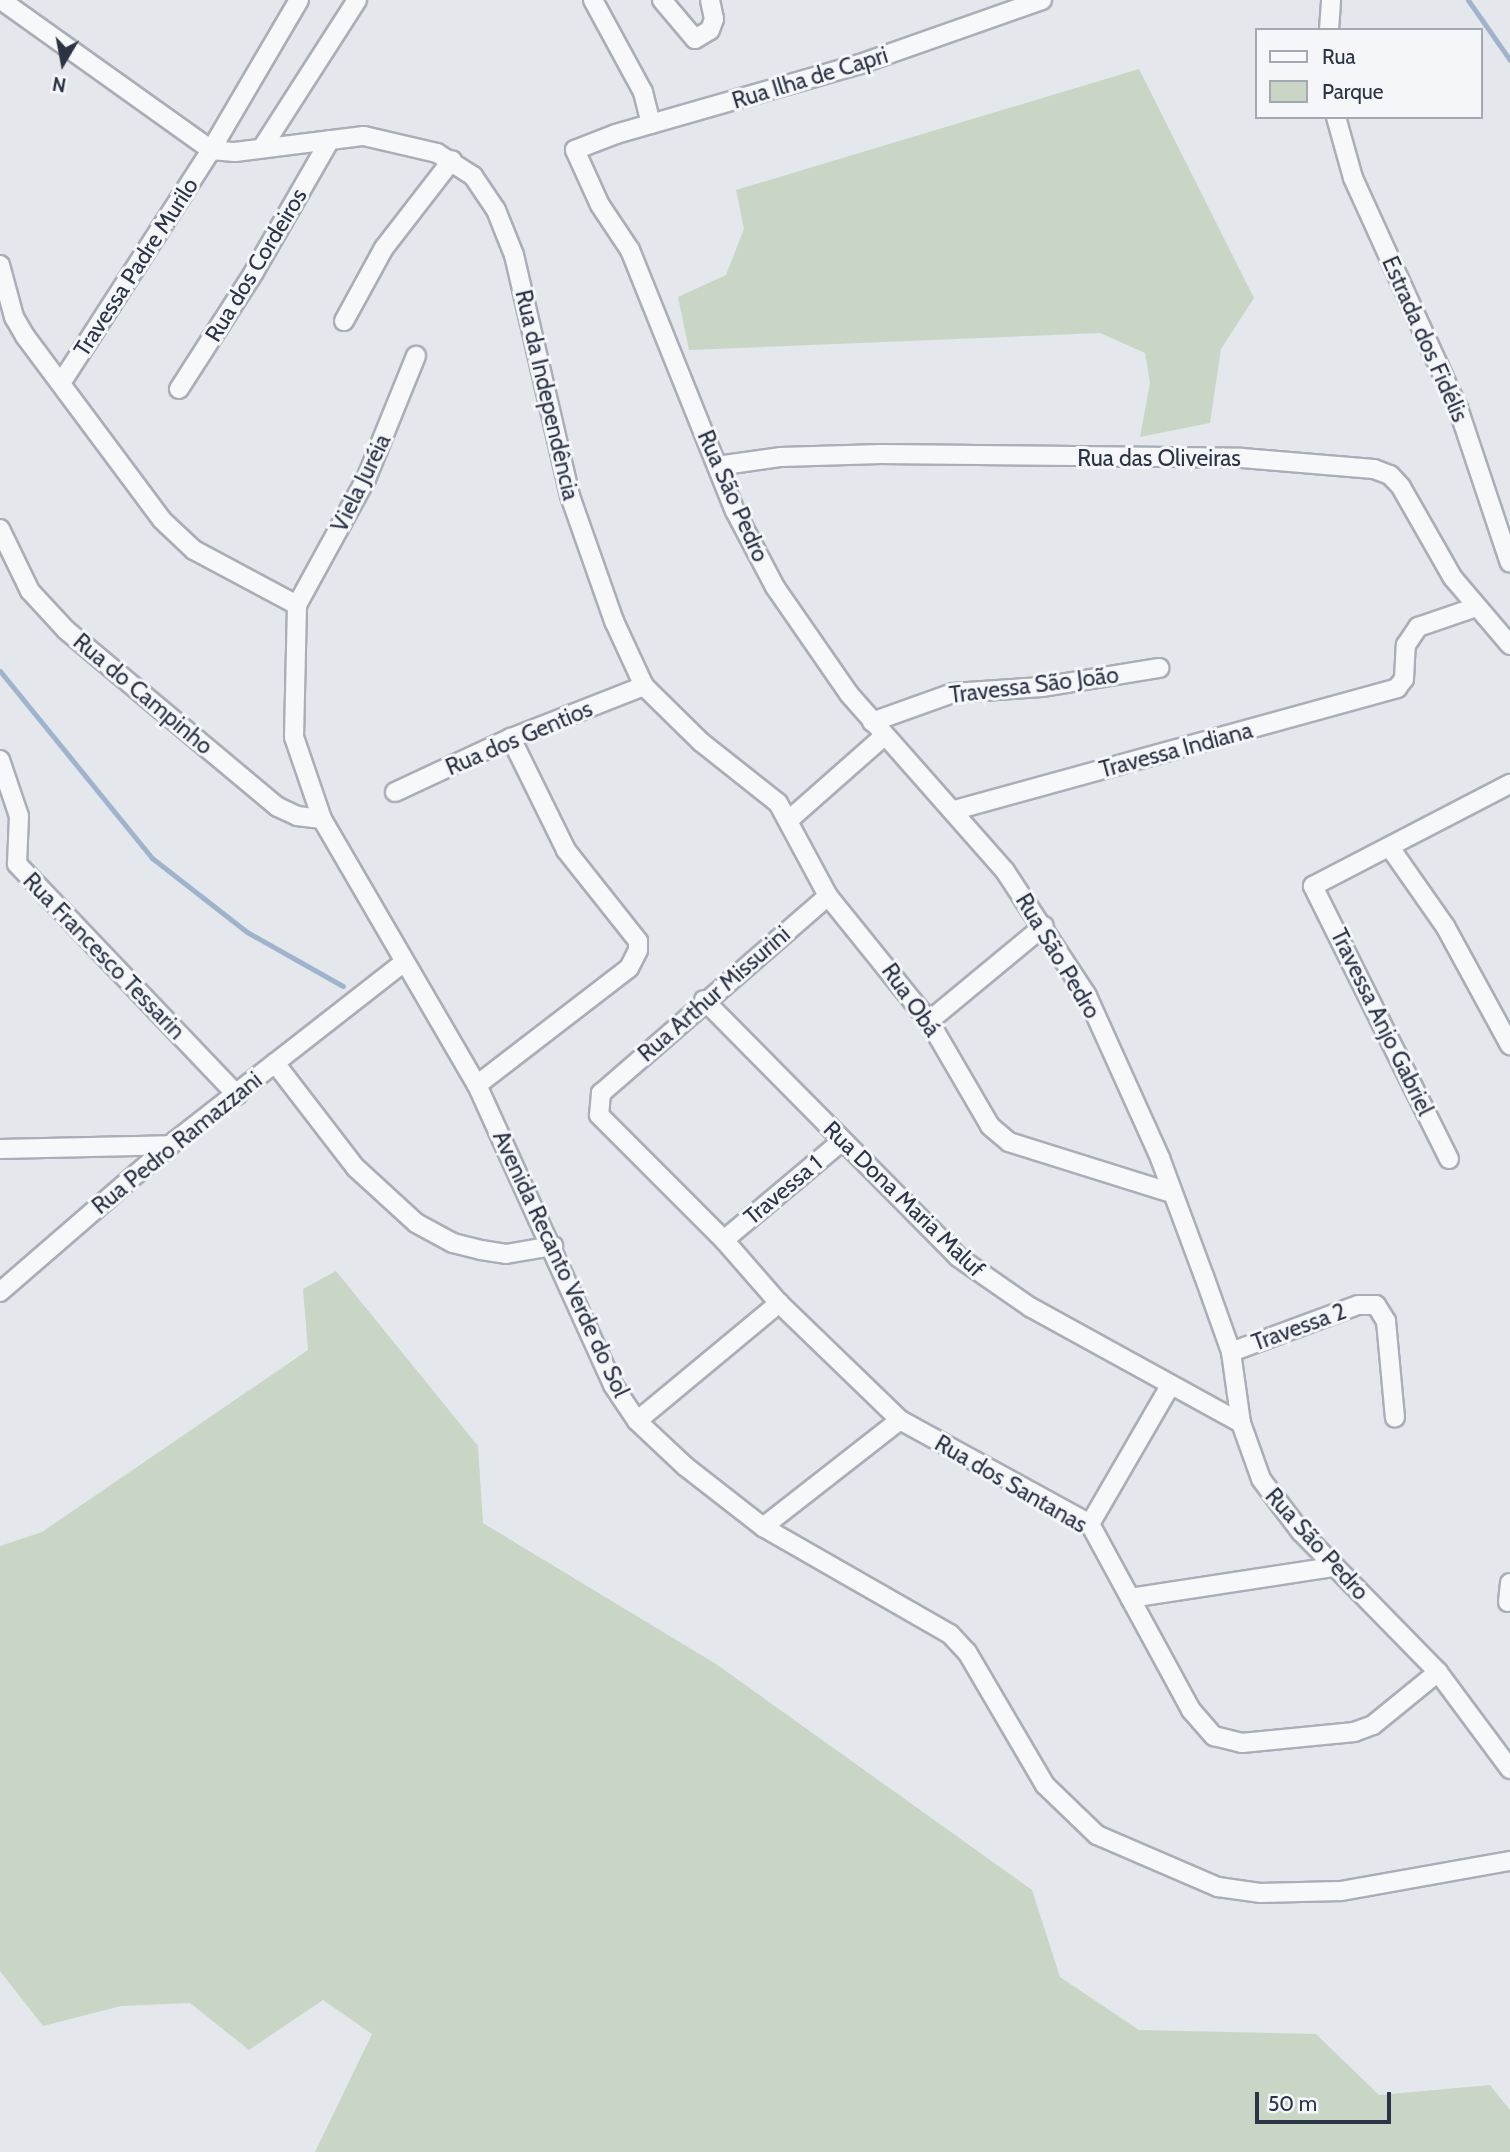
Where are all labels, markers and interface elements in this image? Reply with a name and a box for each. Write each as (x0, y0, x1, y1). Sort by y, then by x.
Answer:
north arrow (28, 28, 98, 98)
legend (1254, 28, 1482, 119)
street label: Rua Ilha de Capri (729, 41, 891, 115)
text: Rua (1322, 44, 1356, 69)
text: N (51, 72, 68, 97)
text: Parque (1322, 79, 1384, 104)
street label: Travessa Padre Murilo (68, 173, 204, 361)
street label: Rua dos Cordeiros (199, 183, 313, 347)
street label: Estrada dos Fidélis (1376, 252, 1474, 426)
street label: Rua da Independência (509, 287, 585, 503)
street label: Rua São Pedro (692, 426, 774, 566)
street label: Viela Juréia (325, 429, 397, 537)
street label: Rua das Oliveiras (1077, 444, 1241, 472)
street label: Rua do Campinho (68, 628, 218, 760)
street label: Travessa São João (948, 661, 1120, 709)
street label: Rua dos Gentios (442, 695, 596, 781)
street label: Travessa Indiana (1097, 716, 1255, 784)
street label: Rua Francesco Tessarin (17, 867, 191, 1045)
street label: Rua São Pedro (1010, 888, 1106, 1024)
street label: Rua Arthur Missurini (632, 921, 796, 1067)
street label: Travessa Anjo Gabriel (1325, 924, 1439, 1120)
street label: Rua Obá (876, 958, 946, 1042)
street label: Rua Pedro Ramazzani (87, 1066, 267, 1220)
street label: Rua Dona Maria Maluf (818, 1115, 990, 1283)
street label: Avenida Recanto Verde do Sol (487, 1126, 635, 1402)
street label: Travessa 1 (738, 1149, 828, 1231)
street label: Travessa 2 (1248, 1297, 1350, 1357)
street label: Rua dos Santanas (930, 1429, 1092, 1539)
street label: Rua São Pedro (1260, 1482, 1374, 1606)
scale bar (1258, 2078, 1394, 2122)
text: 50 m (1268, 2091, 1317, 2116)

